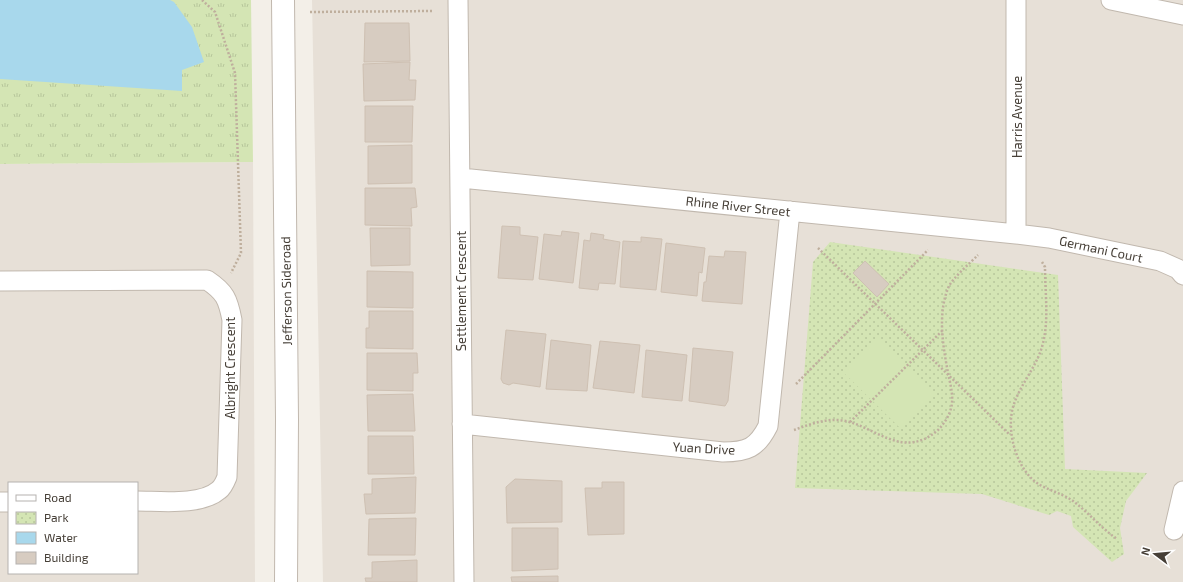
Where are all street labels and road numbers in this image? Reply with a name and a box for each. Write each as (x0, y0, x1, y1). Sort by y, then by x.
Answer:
street label: Harris Avenue (1009, 76, 1025, 158)
street label: Rhine River Street (685, 193, 791, 219)
street label: Settlement Crescent (453, 231, 469, 351)
street label: Germani Court (1058, 232, 1144, 266)
street label: Jefferson Sideroad (277, 236, 295, 346)
street label: Albright Crescent (222, 317, 238, 419)
street label: Yuan Drive (672, 438, 736, 458)

